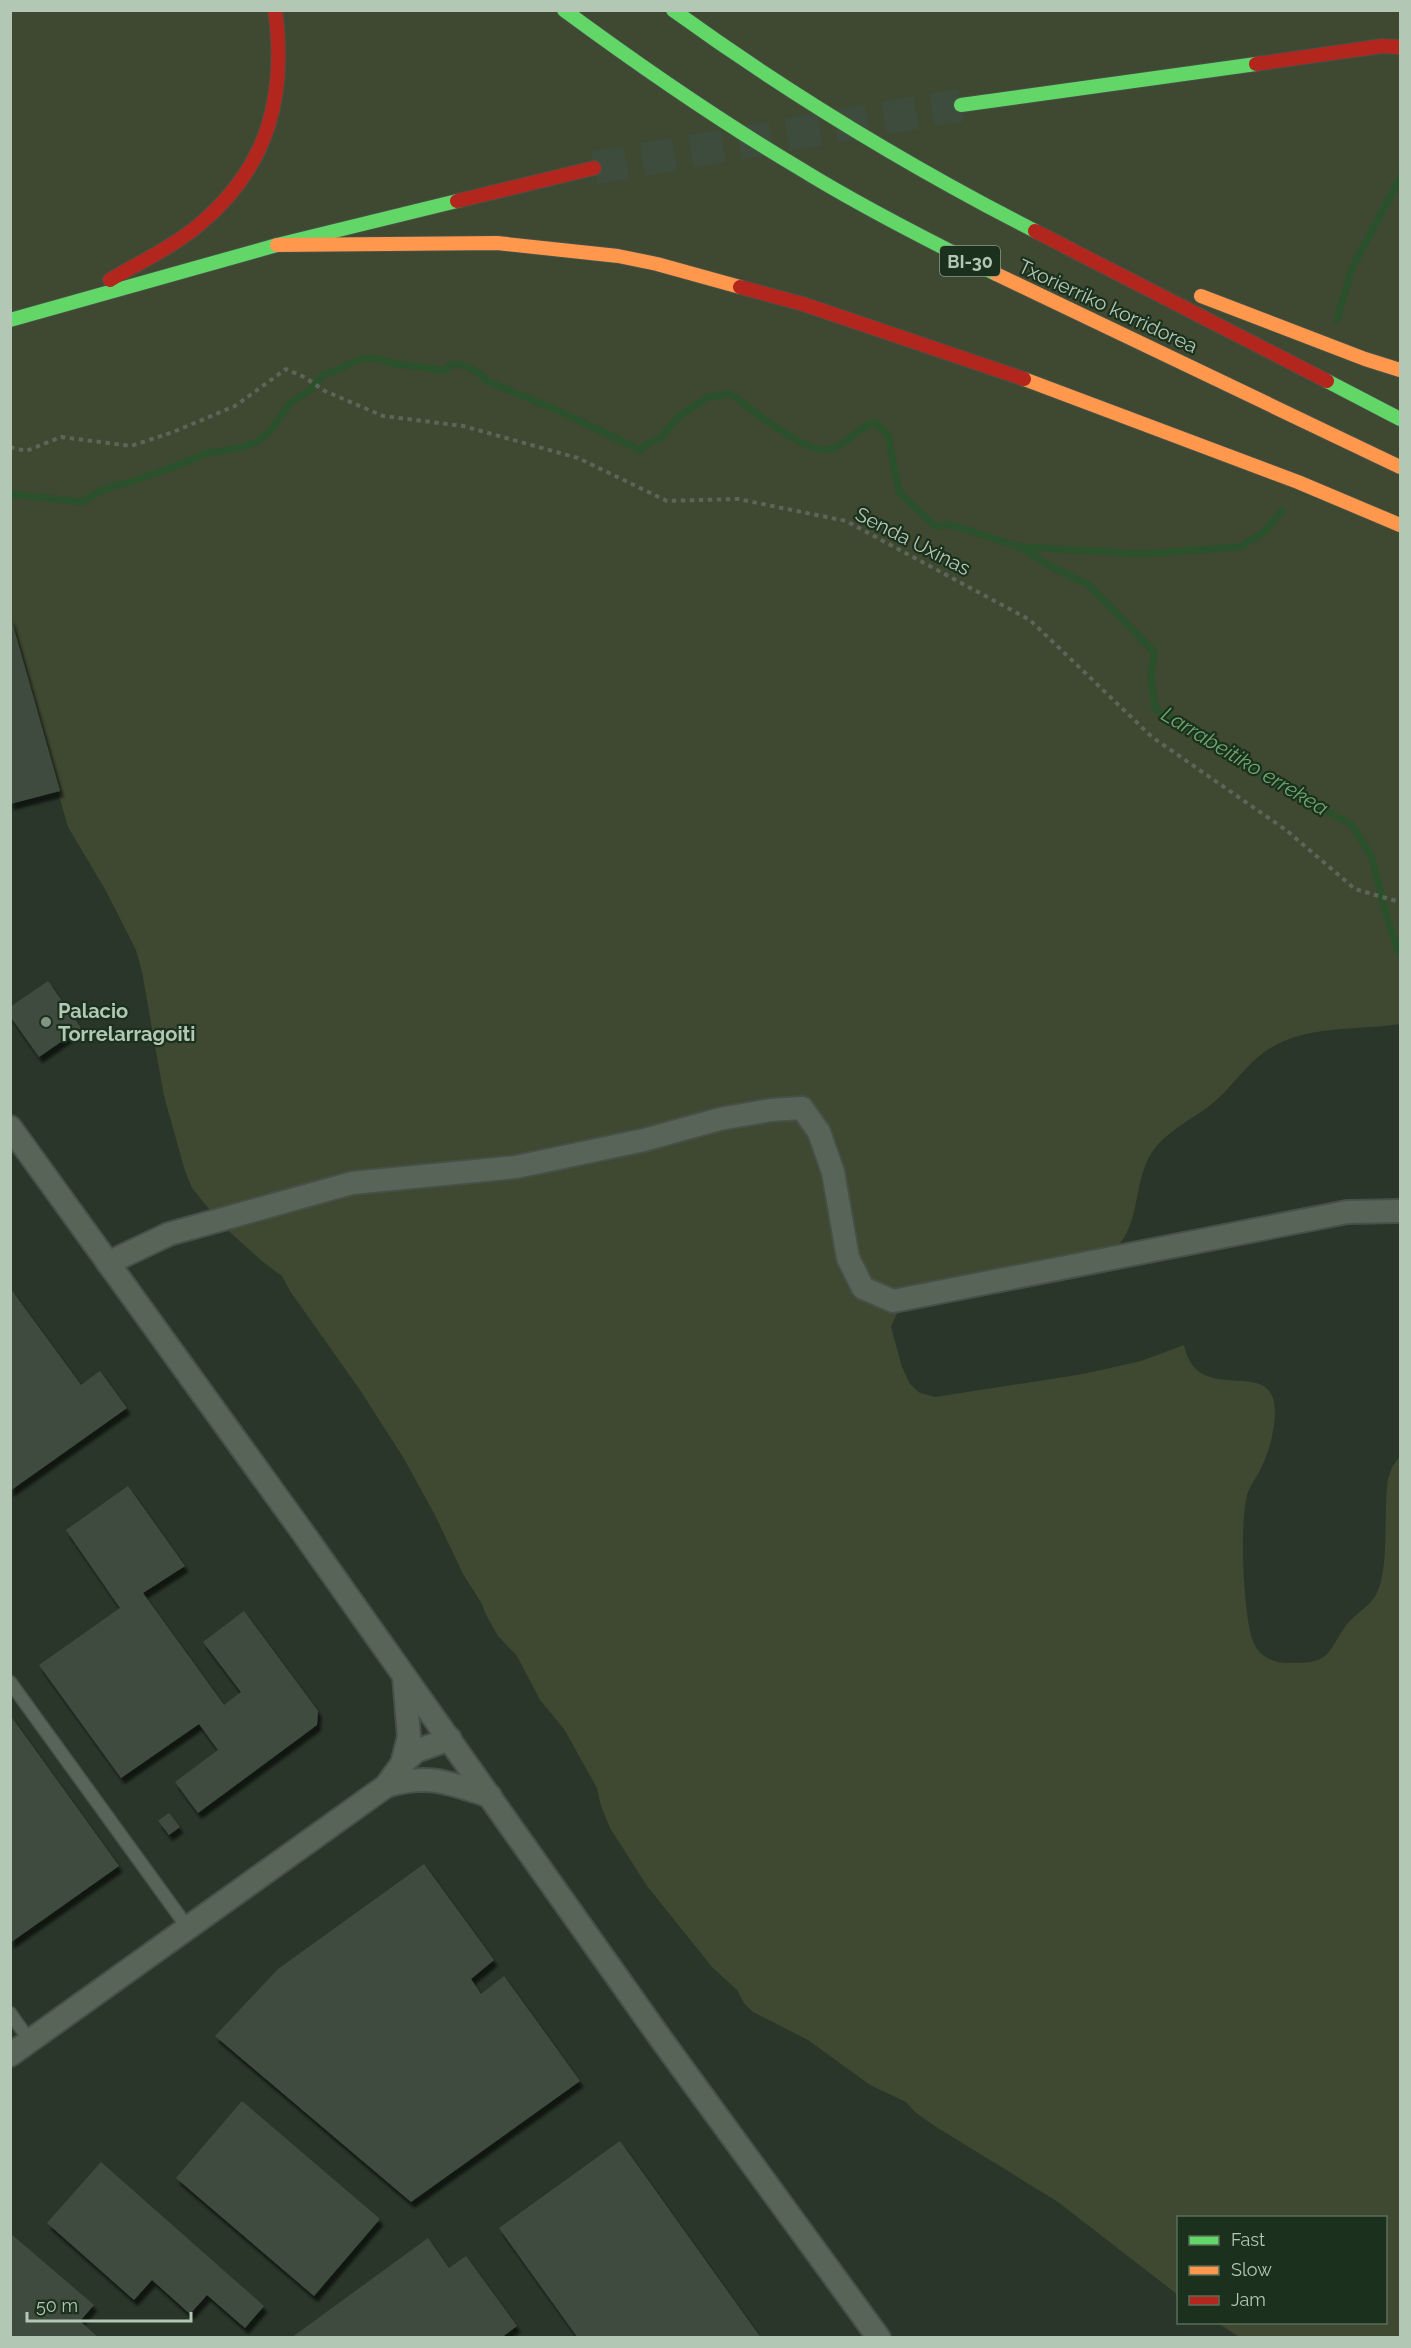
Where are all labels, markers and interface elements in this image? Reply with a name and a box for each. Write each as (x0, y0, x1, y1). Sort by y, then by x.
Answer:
road number: BI-30 (940, 246, 1000, 276)
street label: Txorierriko korridorea (1015, 254, 1201, 358)
street label: Senda Uxinas (852, 502, 974, 580)
water label: Larrabeitiko errekea (1157, 701, 1333, 821)
place label: Palacio Torrelarragoiti (58, 999, 195, 1046)
marker: Palacio Torrelarragoiti (39, 1015, 53, 1029)
legend (1177, 2216, 1387, 2324)
text: Fast (1231, 2229, 1265, 2250)
text: Slow (1231, 2259, 1272, 2280)
scale bar (27, 2285, 190, 2323)
text: Jam (1231, 2289, 1266, 2310)
text: 50 m (36, 2295, 78, 2316)

